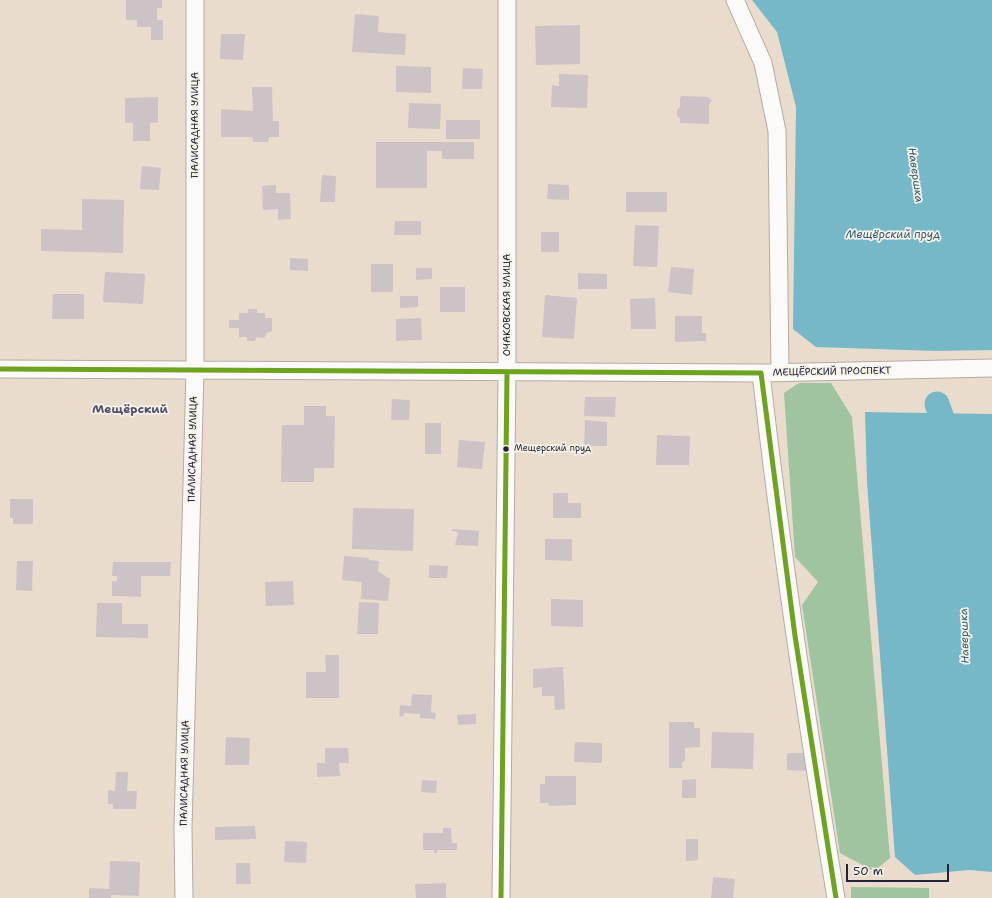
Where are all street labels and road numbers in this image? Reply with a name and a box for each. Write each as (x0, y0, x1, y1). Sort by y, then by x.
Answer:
street label: ПАЛИСАДНАЯ УЛИЦА (189, 72, 201, 178)
street label: ОЧАКОВСКАЯ УЛИЦА (501, 254, 513, 356)
street label: МЕЩЁРСКИЙ ПРОСПЕКТ (773, 365, 891, 379)
street label: ПАЛИСАДНАЯ УЛИЦА (186, 396, 200, 502)
street label: ПАЛИСАДНАЯ УЛИЦА (178, 720, 192, 826)

